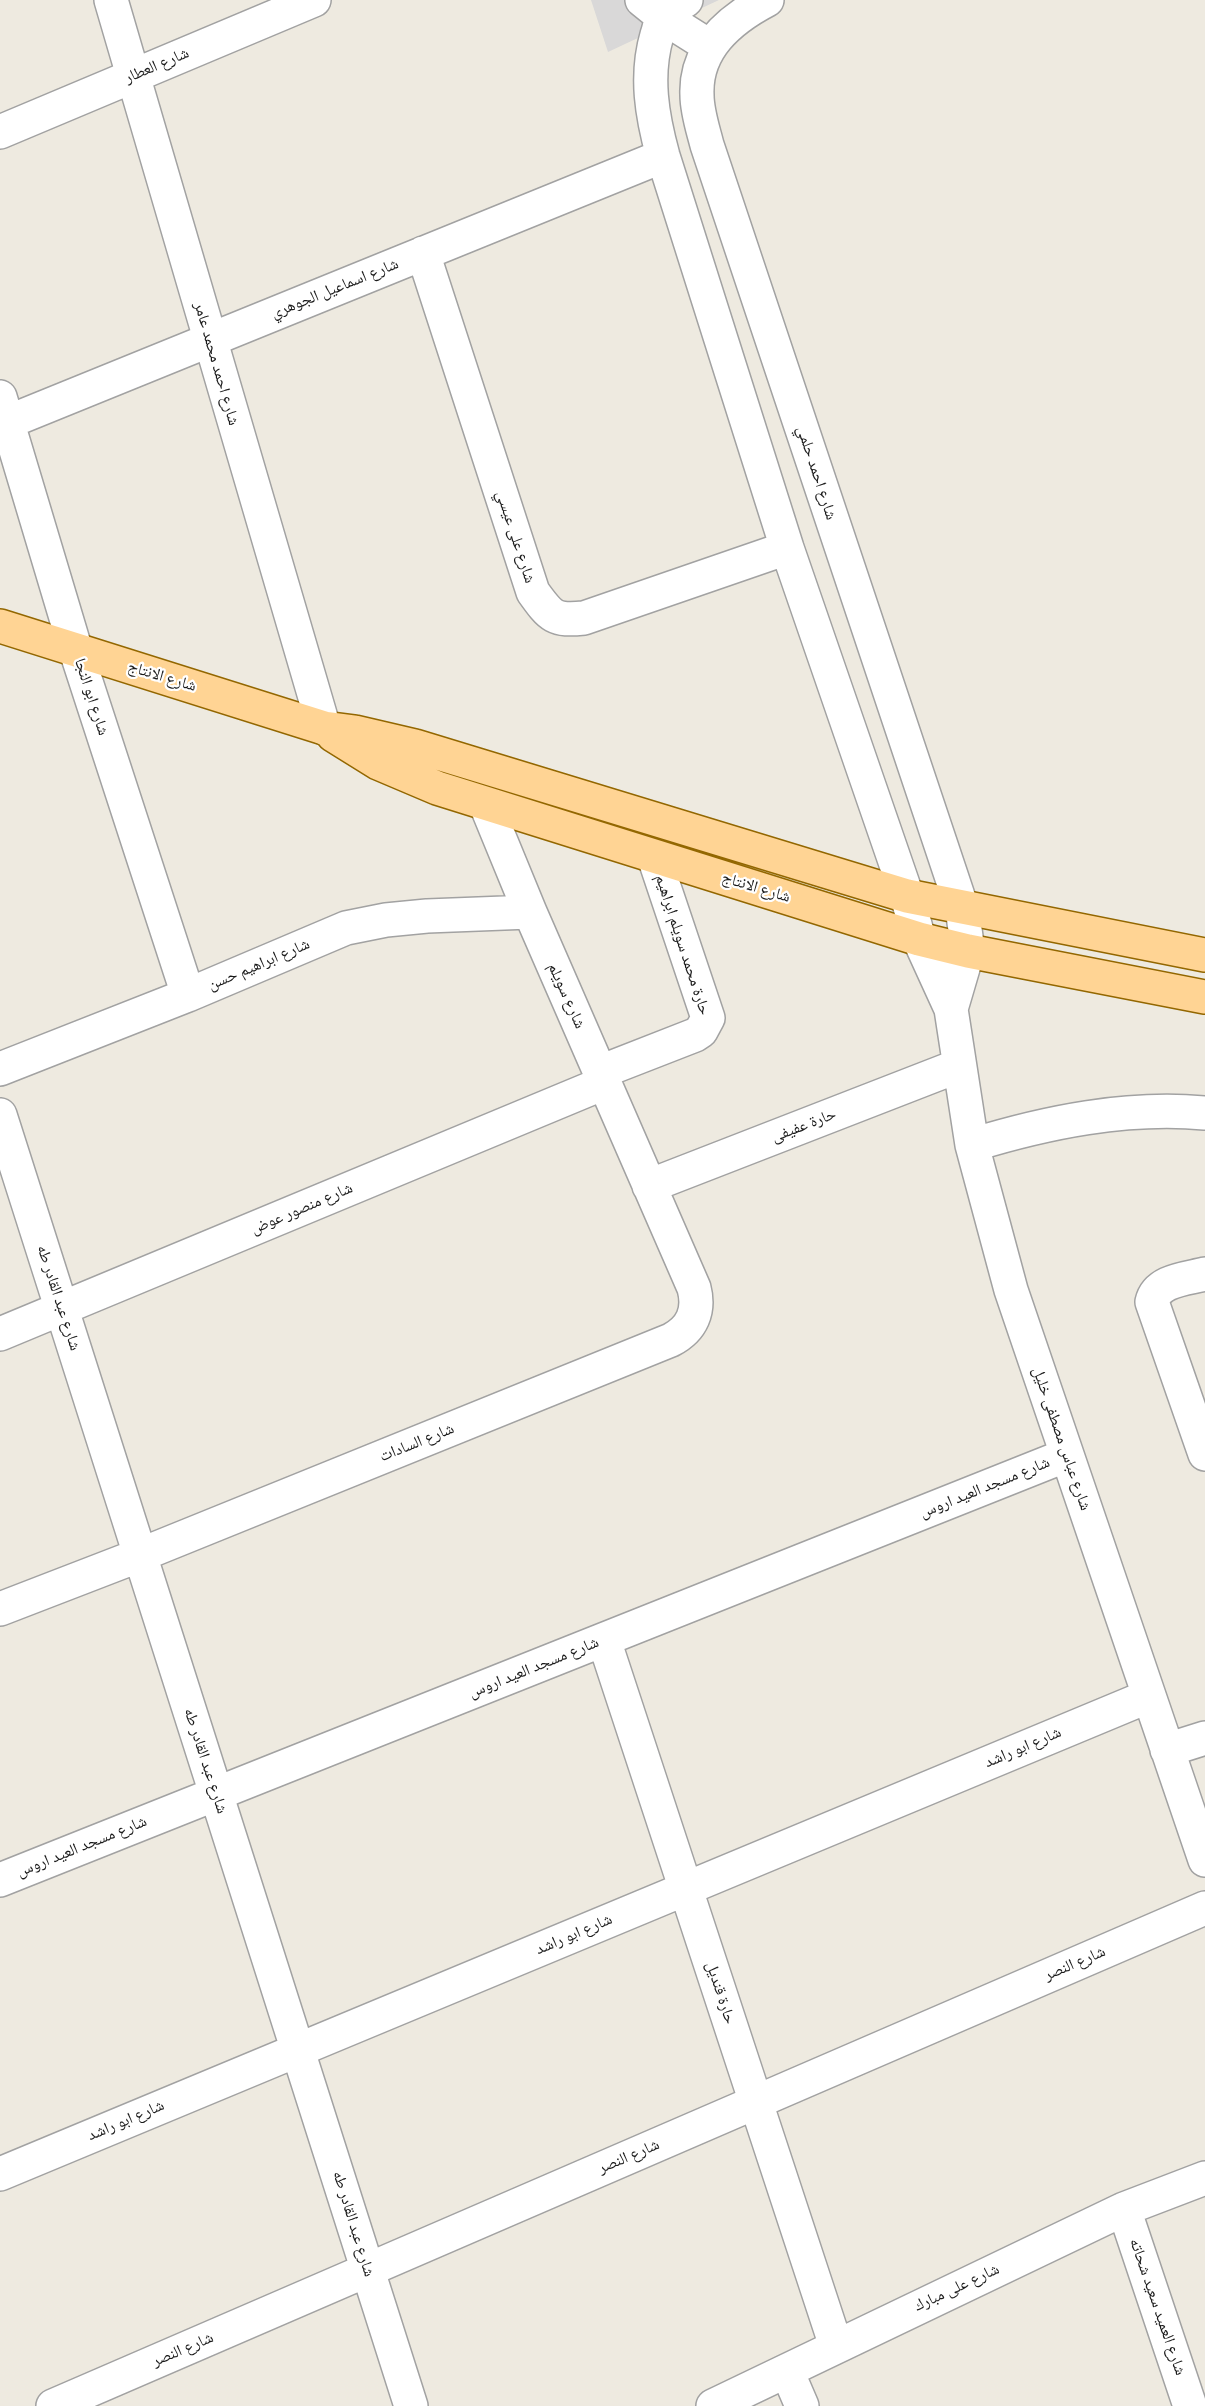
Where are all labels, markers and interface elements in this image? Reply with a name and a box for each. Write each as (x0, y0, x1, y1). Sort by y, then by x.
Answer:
street label: شارع العطار (122, 44, 192, 88)
street label: شارع اسماعيل الجوهري (268, 255, 402, 323)
street label: شارع احمد محمد عامر (189, 300, 243, 428)
street label: شارع احمد حلمي (792, 424, 840, 522)
street label: شارع على عيسي (491, 488, 539, 586)
street label: شارع ابو النجا (70, 656, 112, 738)
street label: شارع الانتاج (125, 658, 199, 696)
street label: شارع الانتاج (719, 869, 793, 907)
street label: حارة محمد سويلم ابراهيم (650, 872, 714, 1018)
street label: شارع ابراهيم حسن (205, 935, 313, 995)
street label: شارع سويلم (543, 960, 589, 1032)
street label: حارة عفيفى (769, 1105, 839, 1147)
street label: شارع منصور عوض (248, 1179, 356, 1239)
street label: شارع عبد القادر طه (32, 1243, 84, 1353)
street label: شارع عباس مصطفى خليل (1027, 1365, 1095, 1513)
street label: شارع السادات (377, 1419, 457, 1467)
street label: شارع مسجد العيد اروس (917, 1453, 1053, 1523)
street label: شارع مسجد العيد اروس (466, 1633, 602, 1703)
street label: شارع عبد القادر طه (179, 1706, 231, 1816)
street label: شارع ابو راشد (982, 1723, 1064, 1773)
street label: شارع مسجد العيد اروس (14, 1812, 150, 1882)
street label: شارع ابو راشد (533, 1910, 615, 1960)
street label: شارع النصر (1041, 1942, 1109, 1986)
street label: حارة قنديل (701, 1959, 739, 2027)
street label: شارع ابو راشد (85, 2096, 167, 2146)
street label: شارع النصر (595, 2135, 663, 2179)
street label: شارع عبد القادر طه (328, 2169, 378, 2279)
street label: شارع العميد سعيد شحاته (1125, 2236, 1189, 2378)
street label: شارع على مبارك (911, 2260, 1003, 2316)
street label: شارع النصر (149, 2328, 217, 2372)

